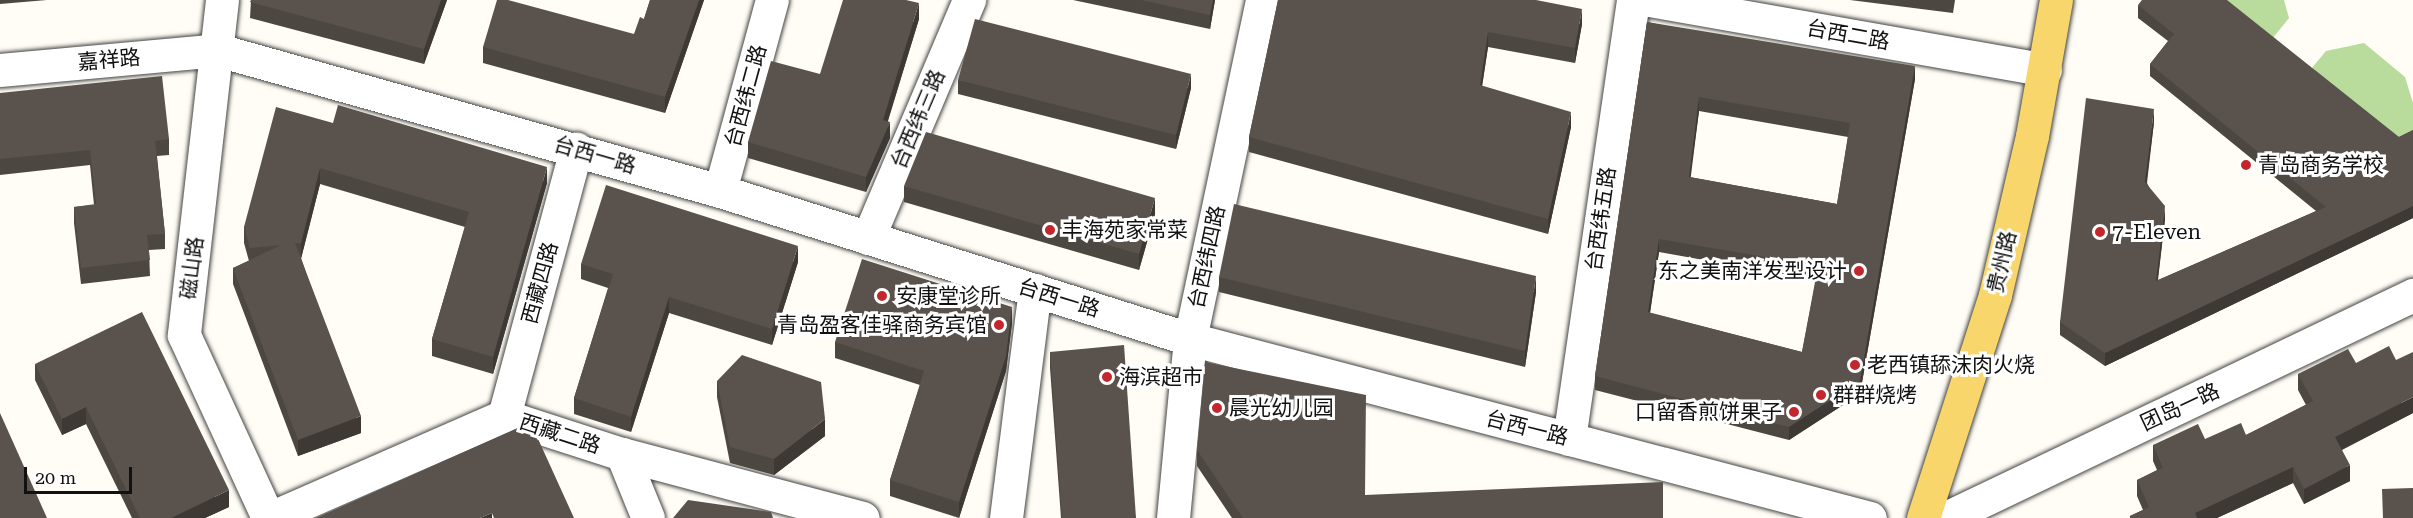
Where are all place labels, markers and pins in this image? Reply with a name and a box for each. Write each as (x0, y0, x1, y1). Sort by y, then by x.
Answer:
place label: 青岛商务学校 (2258, 152, 2384, 178)
marker: 青岛商务学校 (2239, 158, 2253, 172)
place label: 丰海苑家常菜 (1062, 217, 1188, 243)
place label: 7-Eleven (2112, 219, 2201, 245)
marker: 丰海苑家常菜 (1043, 223, 1057, 237)
marker: 7-Eleven (2093, 225, 2107, 239)
place label: 东之美南洋发型设计 (1658, 258, 1847, 284)
marker: 东之美南洋发型设计 (1852, 264, 1866, 278)
place label: 安康堂诊所 (896, 283, 1001, 309)
marker: 安康堂诊所 (873, 287, 891, 305)
place label: 青岛盈客佳驿商务宾馆 (777, 312, 987, 338)
marker: 青岛盈客佳驿商务宾馆 (992, 318, 1006, 332)
place label: 老西镇舔沫肉火烧 (1867, 352, 2035, 378)
marker: 老西镇舔沫肉火烧 (1848, 358, 1862, 372)
place label: 海滨超市 (1119, 364, 1203, 390)
marker: 海滨超市 (1100, 370, 1114, 384)
place label: 群群烧烤 (1833, 382, 1917, 408)
marker: 群群烧烤 (1814, 388, 1828, 402)
place label: 晨光幼儿园 (1229, 395, 1334, 421)
place label: 口留香煎饼果子 (1635, 399, 1782, 425)
marker: 晨光幼儿园 (1210, 401, 1224, 415)
marker: 口留香煎饼果子 (1787, 405, 1801, 419)

